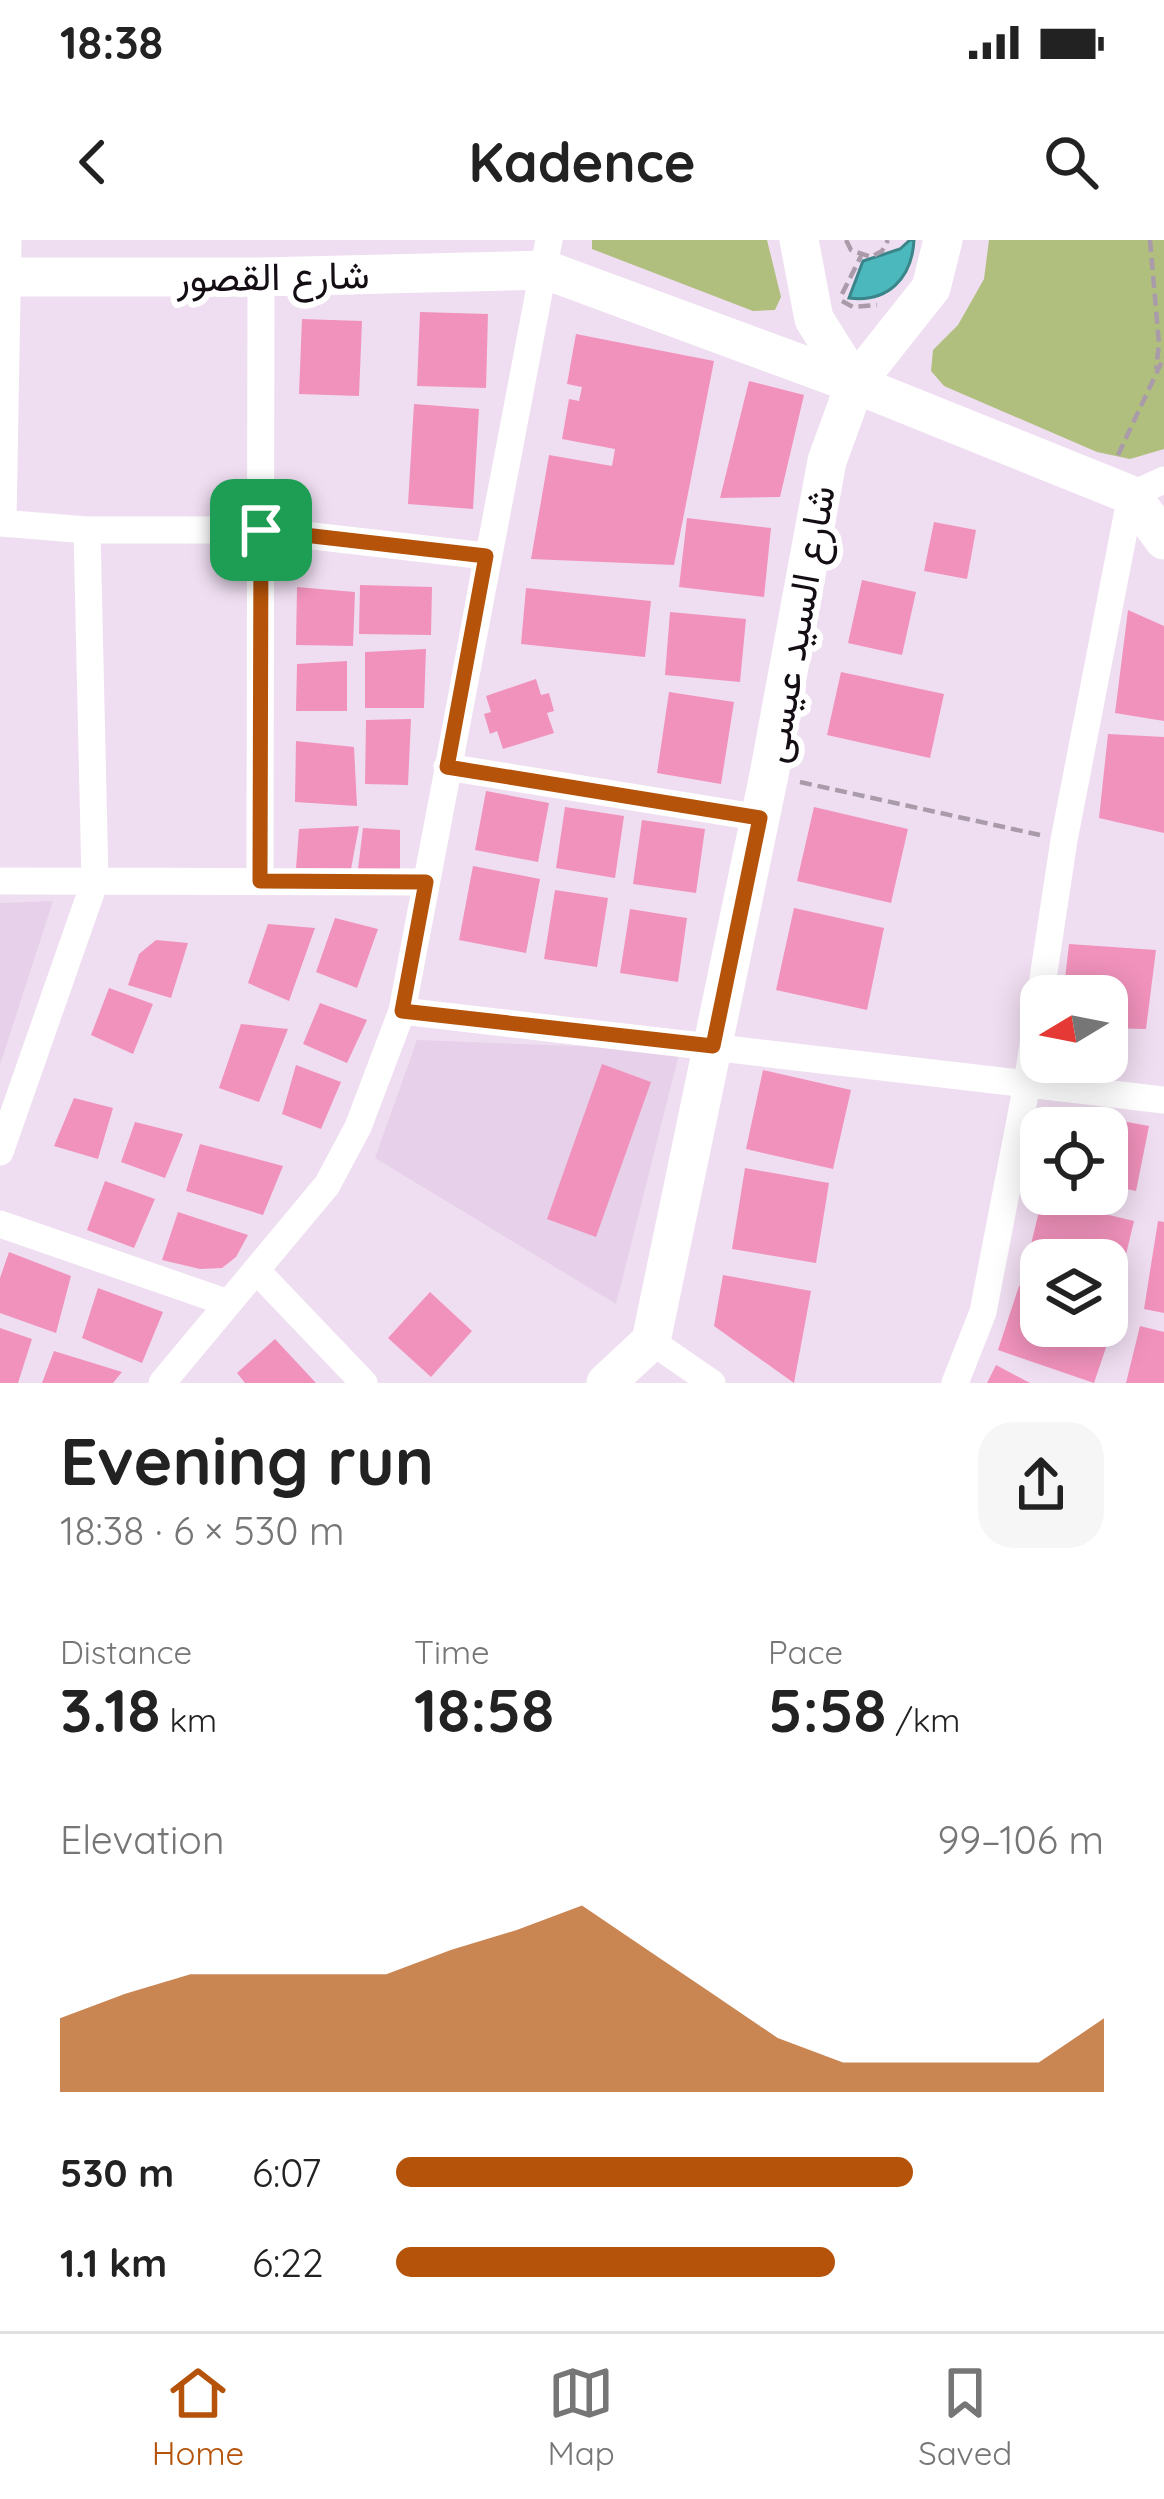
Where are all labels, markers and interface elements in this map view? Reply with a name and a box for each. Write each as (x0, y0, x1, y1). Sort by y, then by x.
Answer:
text: 18:38 (60, 14, 163, 70)
text: Kadence (468, 128, 696, 196)
icon: back (60, 129, 126, 195)
icon: search (1038, 129, 1104, 195)
street label: شارع القصور (175, 249, 370, 305)
pin (210, 479, 312, 581)
street label: شارع السيد عيسى (748, 482, 848, 767)
icon: arrive (228, 497, 294, 563)
north arrow (1020, 975, 1128, 1083)
map controls (1020, 975, 1128, 1347)
button: locate (1020, 1107, 1128, 1215)
button: layers (1020, 1239, 1128, 1347)
text: Evening run (60, 1419, 434, 1502)
button: share (978, 1422, 1104, 1548)
text: 18:38 · 6 × 530 m (60, 1506, 345, 1555)
text: Distance (60, 1631, 192, 1672)
text: Time (414, 1631, 490, 1672)
text: Pace (768, 1631, 843, 1672)
text: 3.18 (60, 1672, 160, 1747)
text: 18:58 (414, 1672, 554, 1747)
text: 5:58 (768, 1672, 886, 1747)
text: km (160, 1699, 217, 1740)
text: /km (886, 1699, 960, 1740)
text: Elevation (60, 1815, 224, 1864)
text: 99–106 m (938, 1815, 1104, 1864)
text: 530 m (60, 2148, 174, 2197)
text: 6:07 (252, 2148, 321, 2197)
text: 1.1 km (60, 2238, 167, 2287)
text: 6:22 (252, 2238, 324, 2287)
tab: Home (152, 2360, 244, 2473)
tab: Map (548, 2360, 615, 2473)
tab: Saved (918, 2360, 1012, 2473)

